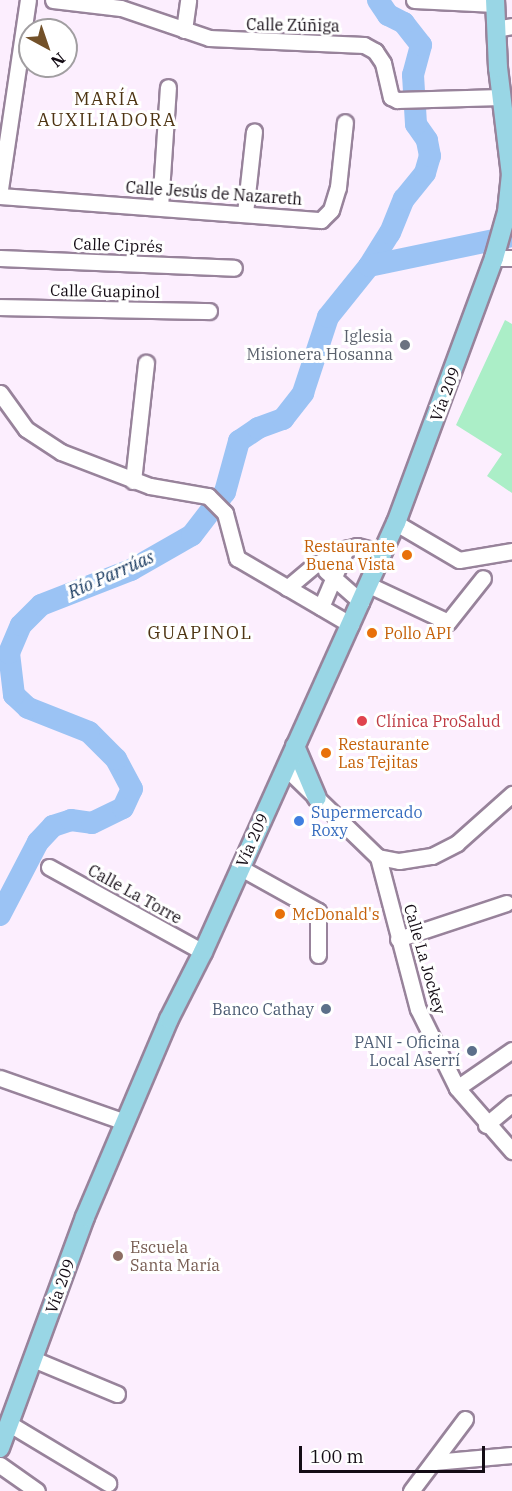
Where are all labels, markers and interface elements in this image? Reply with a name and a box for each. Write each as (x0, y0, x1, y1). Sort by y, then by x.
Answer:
street label: Calle Zúñiga (246, 15, 340, 35)
north arrow (18, 18, 78, 78)
text: N (47, 49, 70, 72)
district label: MARÍA AUXILIADORA (37, 89, 177, 132)
street label: Calle Jesús de Nazareth (125, 177, 303, 209)
street label: Calle Ciprés (73, 234, 163, 256)
street label: Calle Guapinol (50, 280, 160, 302)
place label: Iglesia Misionera Hosanna (246, 326, 393, 364)
marker: Iglesia Misionera Hosanna (398, 338, 412, 352)
street label: Vía 209 (426, 364, 464, 424)
place label: Restaurante Buena Vista (304, 536, 395, 574)
water label: Río Parrúas (65, 546, 157, 604)
marker: Restaurante Buena Vista (400, 548, 414, 562)
district label: GUAPINOL (147, 622, 253, 644)
place label: Pollo API (384, 623, 452, 643)
marker: Pollo API (365, 626, 379, 640)
place label: Clínica ProSalud (376, 711, 501, 731)
marker: Clínica ProSalud (353, 712, 371, 730)
place label: Restaurante Las Tejitas (338, 734, 429, 772)
marker: Restaurante Las Tejitas (319, 746, 333, 760)
place label: Supermercado Roxy (311, 802, 423, 840)
street label: Vía 209 (232, 810, 272, 870)
marker: Supermercado Roxy (292, 814, 306, 828)
street label: Calle La Torre (85, 860, 185, 928)
street label: Calle La Jockey (400, 902, 450, 1016)
place label: McDonald's (292, 904, 380, 924)
marker: McDonald's (273, 907, 287, 921)
place label: Banco Cathay (212, 999, 314, 1019)
marker: Banco Cathay (319, 1002, 333, 1016)
place label: PANI - Oficina Local Aserrí (354, 1032, 460, 1070)
marker: PANI - Oficina Local Aserrí (465, 1044, 479, 1058)
place label: Escuela Santa María (130, 1237, 220, 1275)
marker: Escuela Santa María (111, 1249, 125, 1263)
street label: Vía 209 (41, 1256, 79, 1316)
scale bar (302, 1434, 488, 1472)
text: 100 m (310, 1445, 364, 1468)

